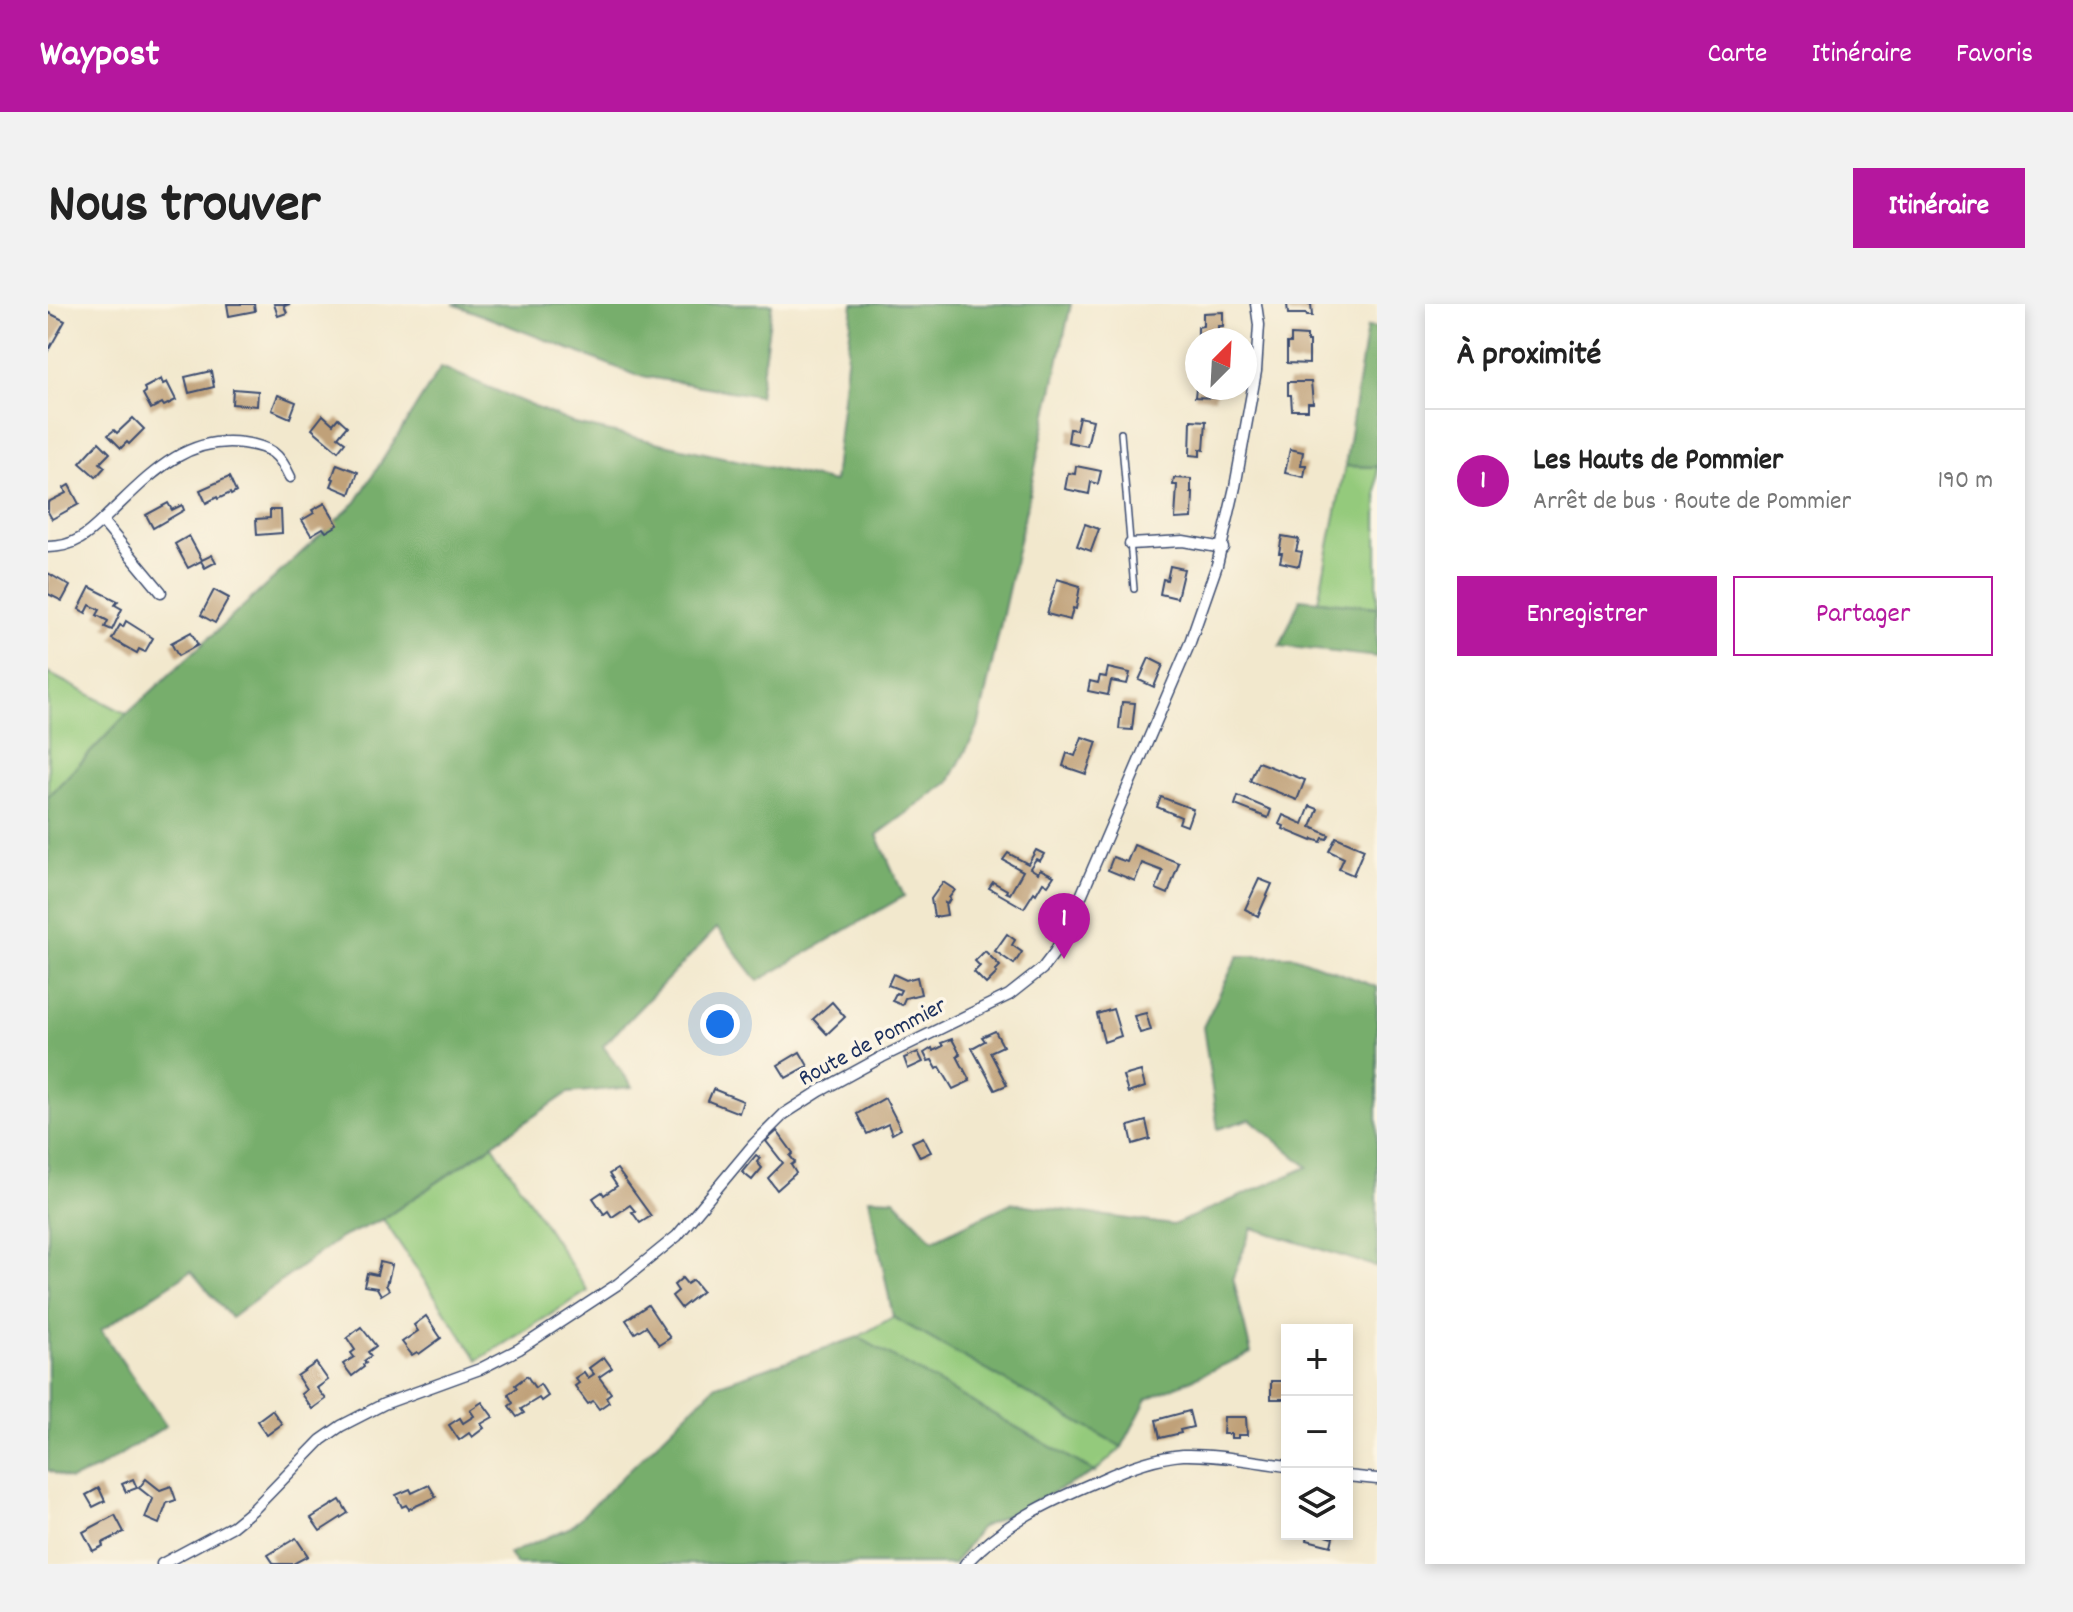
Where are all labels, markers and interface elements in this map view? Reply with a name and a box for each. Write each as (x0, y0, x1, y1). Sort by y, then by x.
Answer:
text: Waypost (40, 29, 159, 84)
text: Carte (1707, 36, 1767, 76)
text: Itinéraire (1811, 36, 1912, 76)
text: Favoris (1956, 36, 2033, 76)
text: Nous trouver (48, 168, 320, 248)
button: Itinéraire (1853, 168, 2025, 248)
north arrow (1185, 328, 1257, 400)
text: À proximité (1457, 332, 1601, 381)
text: Les Hauts de Pommier (1533, 441, 1783, 484)
text: 1 (1480, 463, 1486, 500)
text: 190 m (1937, 463, 1993, 500)
text: Arrêt de bus · Route de Pommier (1533, 484, 1851, 521)
button: Enregistrer (1457, 576, 1717, 656)
button: Partager (1733, 576, 1993, 656)
pin: 1 (1038, 893, 1090, 959)
street label: Route de Pommier (793, 990, 953, 1096)
your location (700, 1004, 740, 1044)
map controls (1281, 1324, 1353, 1540)
button: + (1281, 1324, 1353, 1396)
button: − (1281, 1396, 1353, 1468)
button: layers (1281, 1468, 1353, 1540)

